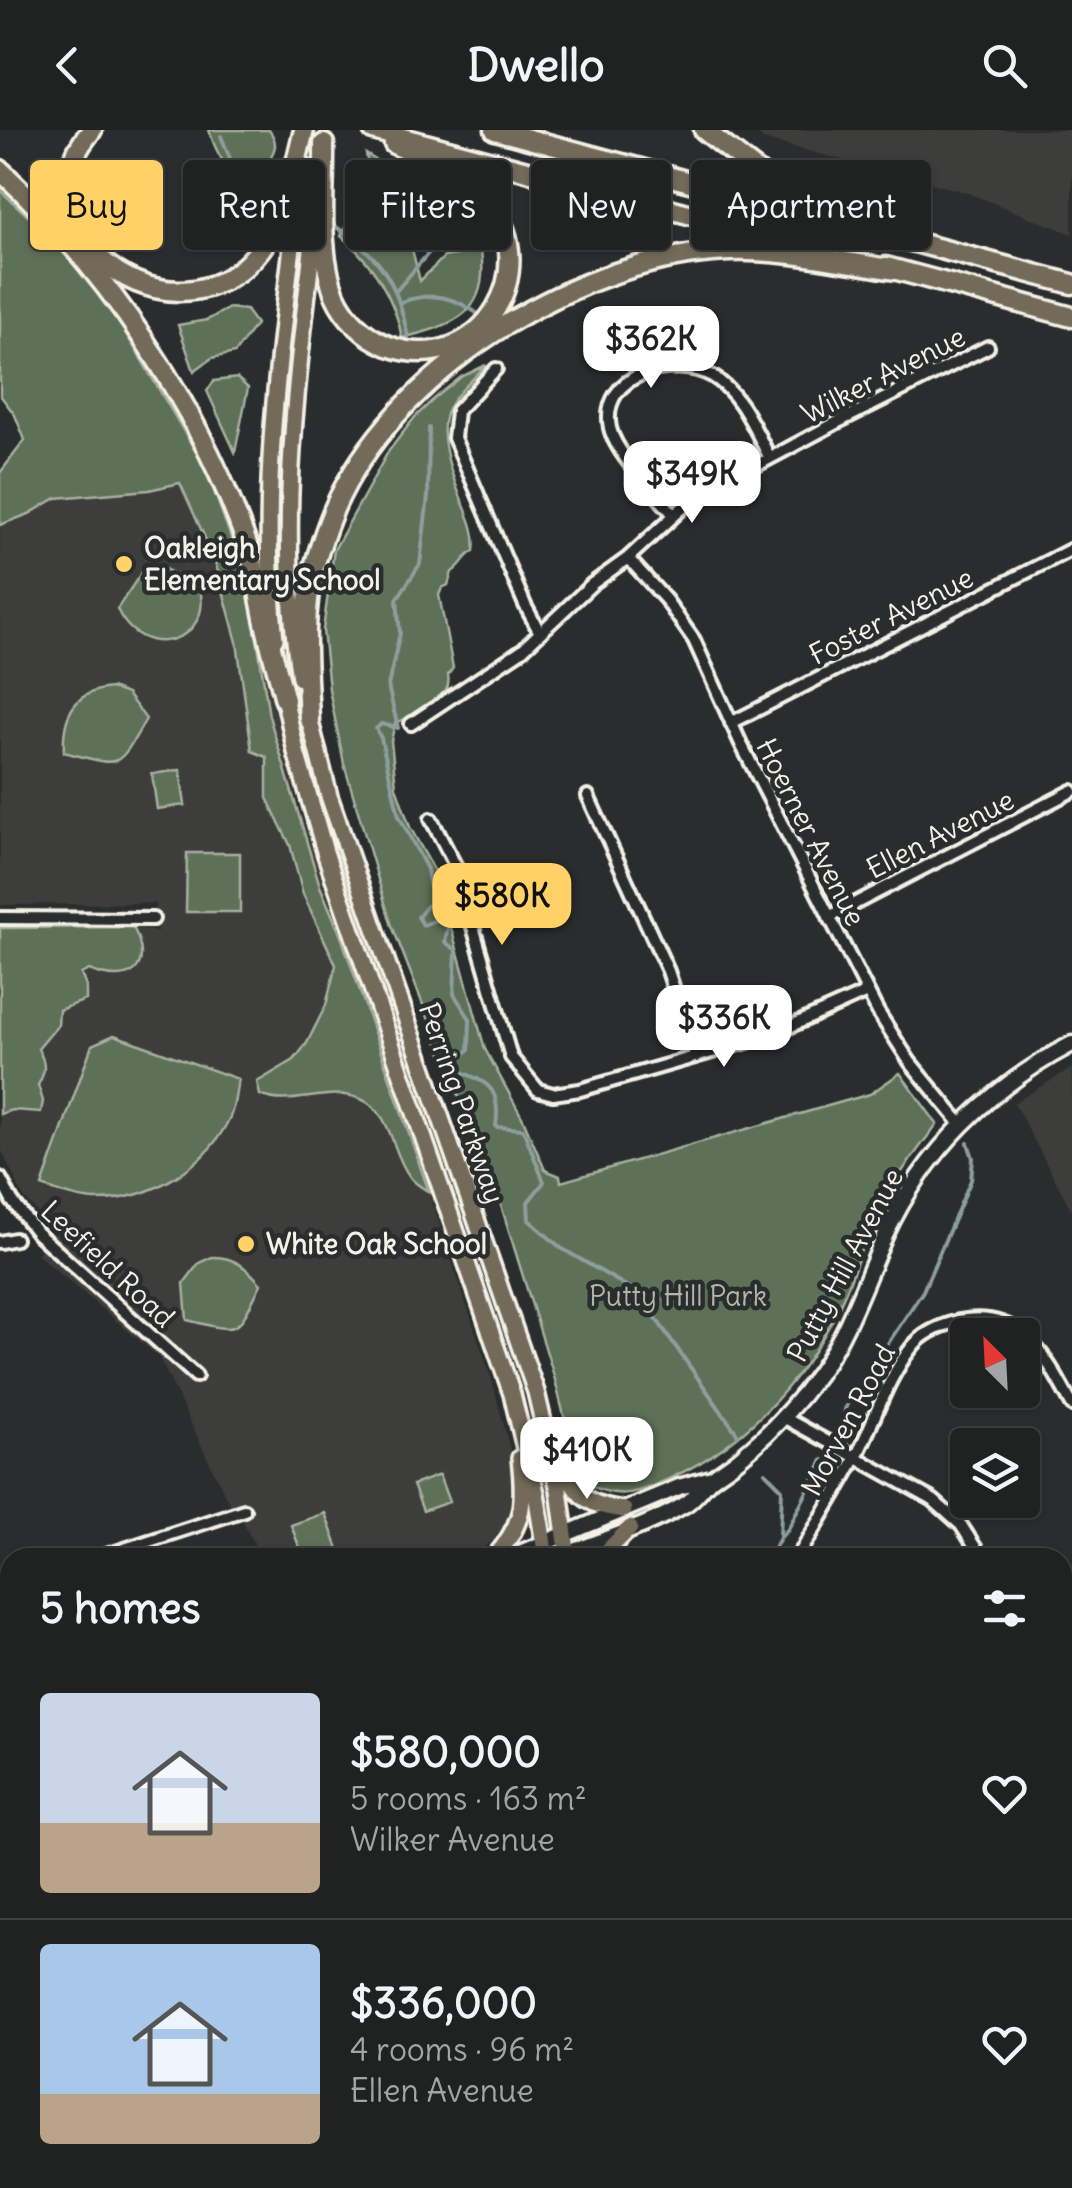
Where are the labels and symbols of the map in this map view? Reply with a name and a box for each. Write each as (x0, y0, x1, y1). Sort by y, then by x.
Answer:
pin: $362K (581, 306, 721, 391)
street label: Wilker Avenue (795, 318, 971, 432)
pin: $349K (622, 441, 762, 526)
place label: Oakleigh Elementary School (144, 530, 381, 598)
marker: Oakleigh Elementary School (113, 553, 135, 575)
street label: Foster Avenue (803, 559, 979, 673)
street label: Hoerner Avenue (748, 732, 874, 932)
street label: Ellen Avenue (860, 781, 1020, 887)
pin: $580K (432, 863, 572, 948)
pin: $336K (654, 985, 794, 1070)
street label: Perring Parkway (411, 998, 513, 1208)
street label: Putty Hill Avenue (779, 1162, 911, 1368)
street label: Leefield Road (34, 1193, 182, 1335)
place label: White Oak School (266, 1226, 487, 1262)
marker: White Oak School (235, 1233, 257, 1255)
park label: Putty Hill Park (589, 1278, 767, 1314)
north arrow (950, 1318, 1040, 1408)
street label: Morven Road (793, 1338, 903, 1502)
pin: $410K (517, 1417, 657, 1502)

